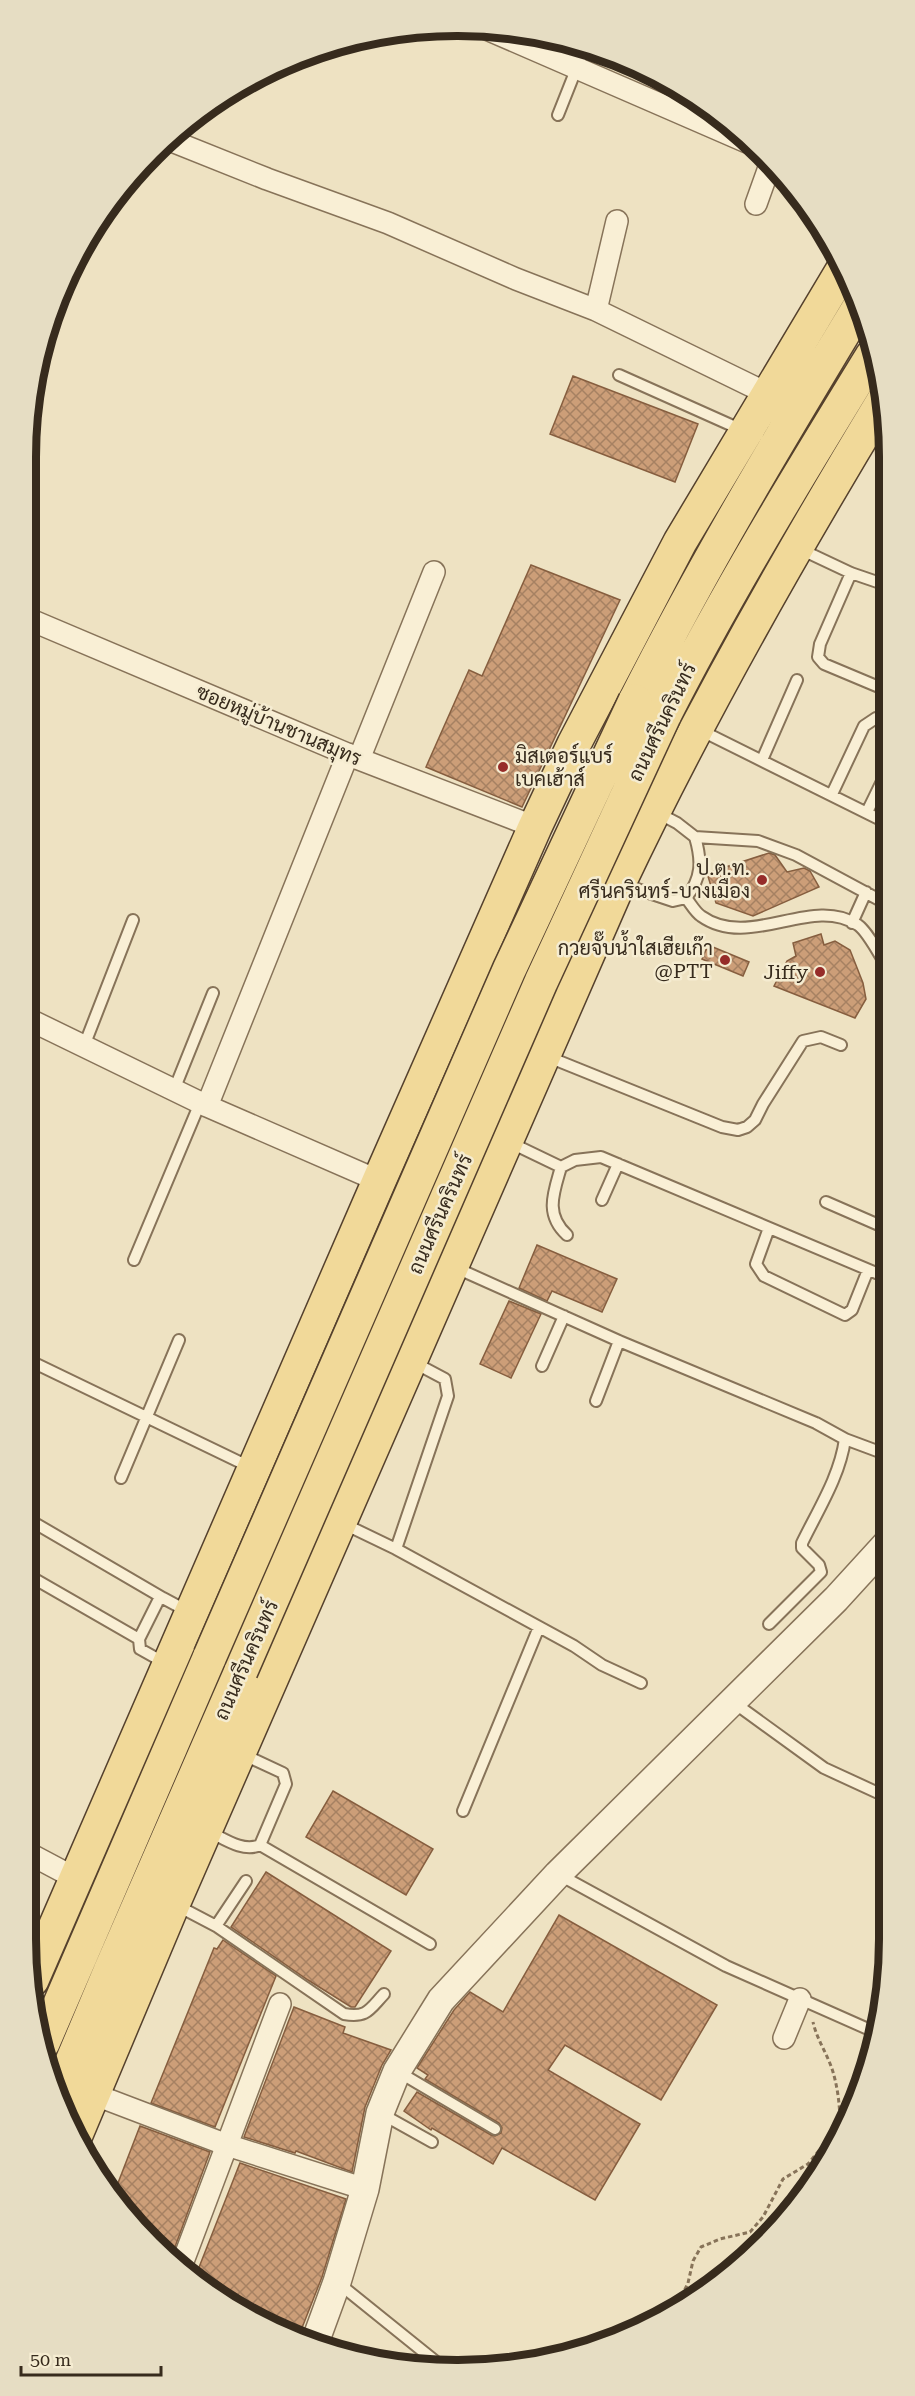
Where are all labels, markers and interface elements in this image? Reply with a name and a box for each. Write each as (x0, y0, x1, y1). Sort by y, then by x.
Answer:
street label: ถนนศรีนครินทร์ (621, 658, 701, 785)
street label: ซอยหมู่บ้านชานสมุทร (192, 679, 365, 773)
place label: มิสเตอร์แบร์ เบคเฮ้าส์ (515, 742, 613, 791)
marker: มิสเตอร์แบร์ เบคเฮ้าส์ (496, 760, 510, 774)
place label: ป.ต.ท. ศรีนครินทร์-บางเมือง (578, 856, 750, 903)
marker: ป.ต.ท. ศรีนครินทร์-บางเมือง (755, 873, 769, 887)
place label: กวยจั๊บน้ำใสเฮียเก๊า @PTT (558, 930, 713, 983)
marker: กวยจั๊บน้ำใสเฮียเก๊า @PTT (718, 953, 732, 967)
place label: Jiffy (763, 960, 808, 984)
marker: Jiffy (813, 965, 827, 979)
street label: ถนนศรีนครินทร์ (401, 1149, 477, 1278)
street label: ถนนศรีนครินทร์ (207, 1595, 283, 1724)
scale bar (21, 2339, 160, 2377)
text: 50 m (30, 2349, 71, 2370)

